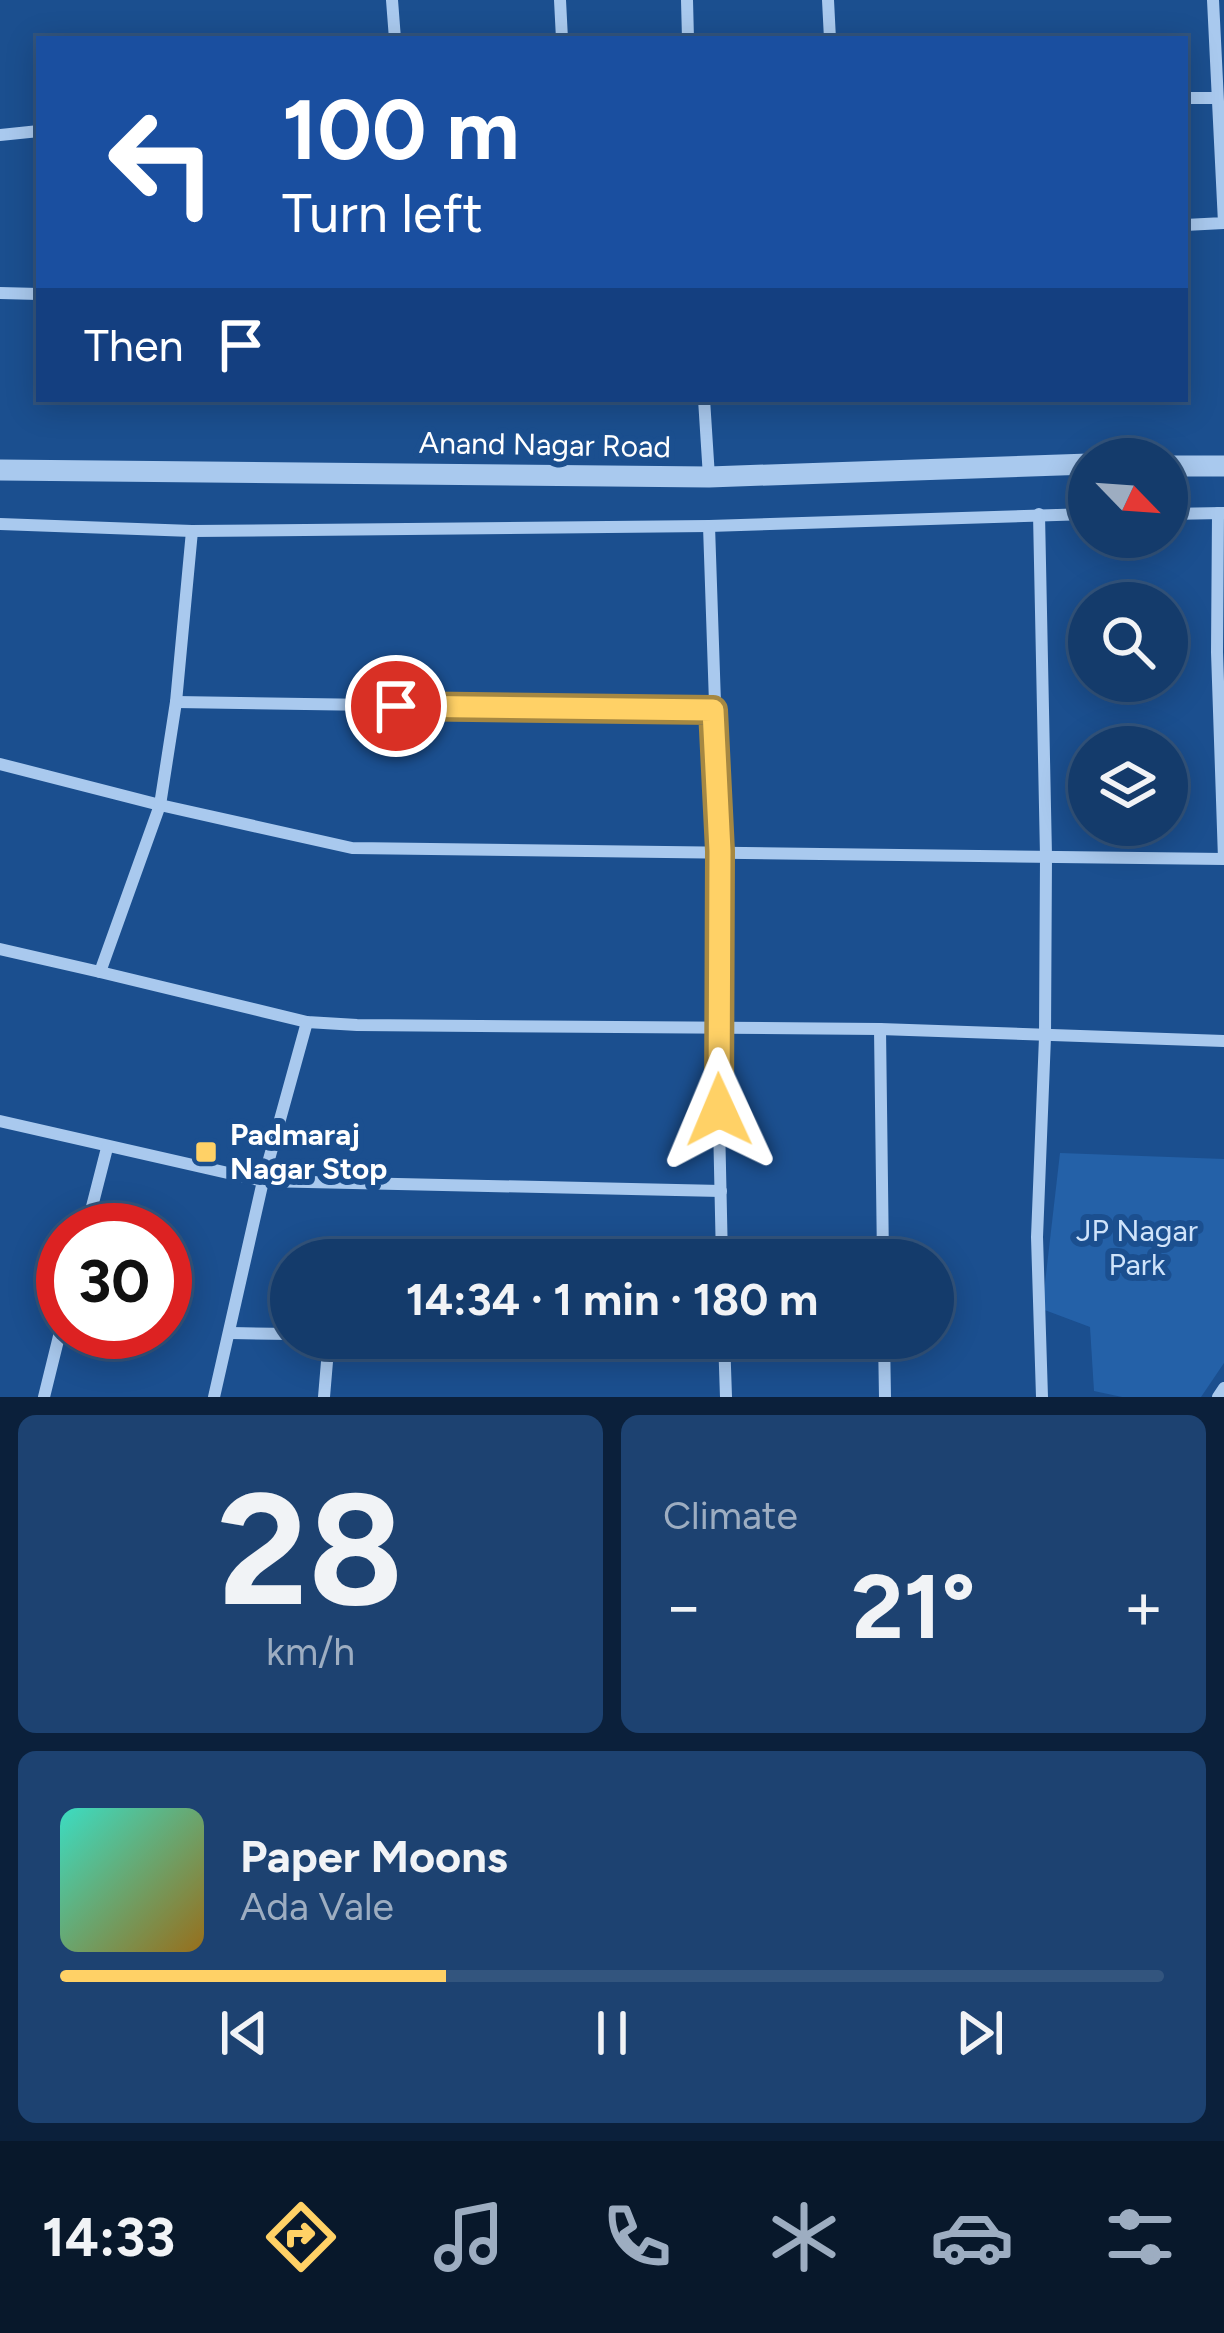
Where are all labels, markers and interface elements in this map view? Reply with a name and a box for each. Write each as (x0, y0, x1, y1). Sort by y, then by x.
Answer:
text: 100 m (282, 79, 520, 180)
icon: left (84, 84, 240, 240)
text: Turn left (282, 181, 483, 246)
icon: arrive (208, 312, 274, 378)
text: Then (84, 318, 184, 372)
street label: Anand Nagar Road (419, 424, 671, 465)
north arrow (1068, 438, 1188, 558)
map controls (1068, 438, 1188, 846)
button: search (1068, 582, 1188, 702)
pin (345, 655, 447, 757)
icon: arrive (363, 673, 429, 739)
button: layers (1068, 726, 1188, 846)
position arrow (656, 1047, 782, 1173)
place label: Padmaraj Nagar Stop (230, 1116, 387, 1187)
marker: Padmaraj Nagar Stop (193, 1139, 219, 1165)
speed limit sign: 30 (36, 1203, 192, 1359)
park label: JP Nagar Park (1076, 1212, 1198, 1283)
text: 14:34 · 1 min · 180 m (406, 1272, 818, 1326)
text: 28 (218, 1456, 403, 1643)
text: Climate (663, 1492, 798, 1539)
text: 21° (851, 1552, 976, 1661)
text: − (663, 1566, 704, 1646)
text: + (1123, 1566, 1164, 1646)
text: km/h (266, 1628, 355, 1675)
text: Paper Moons (240, 1829, 508, 1883)
text: Ada Vale (240, 1883, 394, 1930)
icon: previous (211, 2000, 277, 2066)
icon: pause (579, 2000, 645, 2066)
icon: next (947, 2000, 1013, 2066)
icon: directions (259, 2195, 343, 2279)
icon: music (427, 2195, 511, 2279)
icon: phone (595, 2195, 679, 2279)
icon: climate (762, 2195, 846, 2279)
icon: car (930, 2195, 1014, 2279)
icon: filters (1098, 2195, 1182, 2279)
text: 14:33 (42, 2205, 175, 2270)

